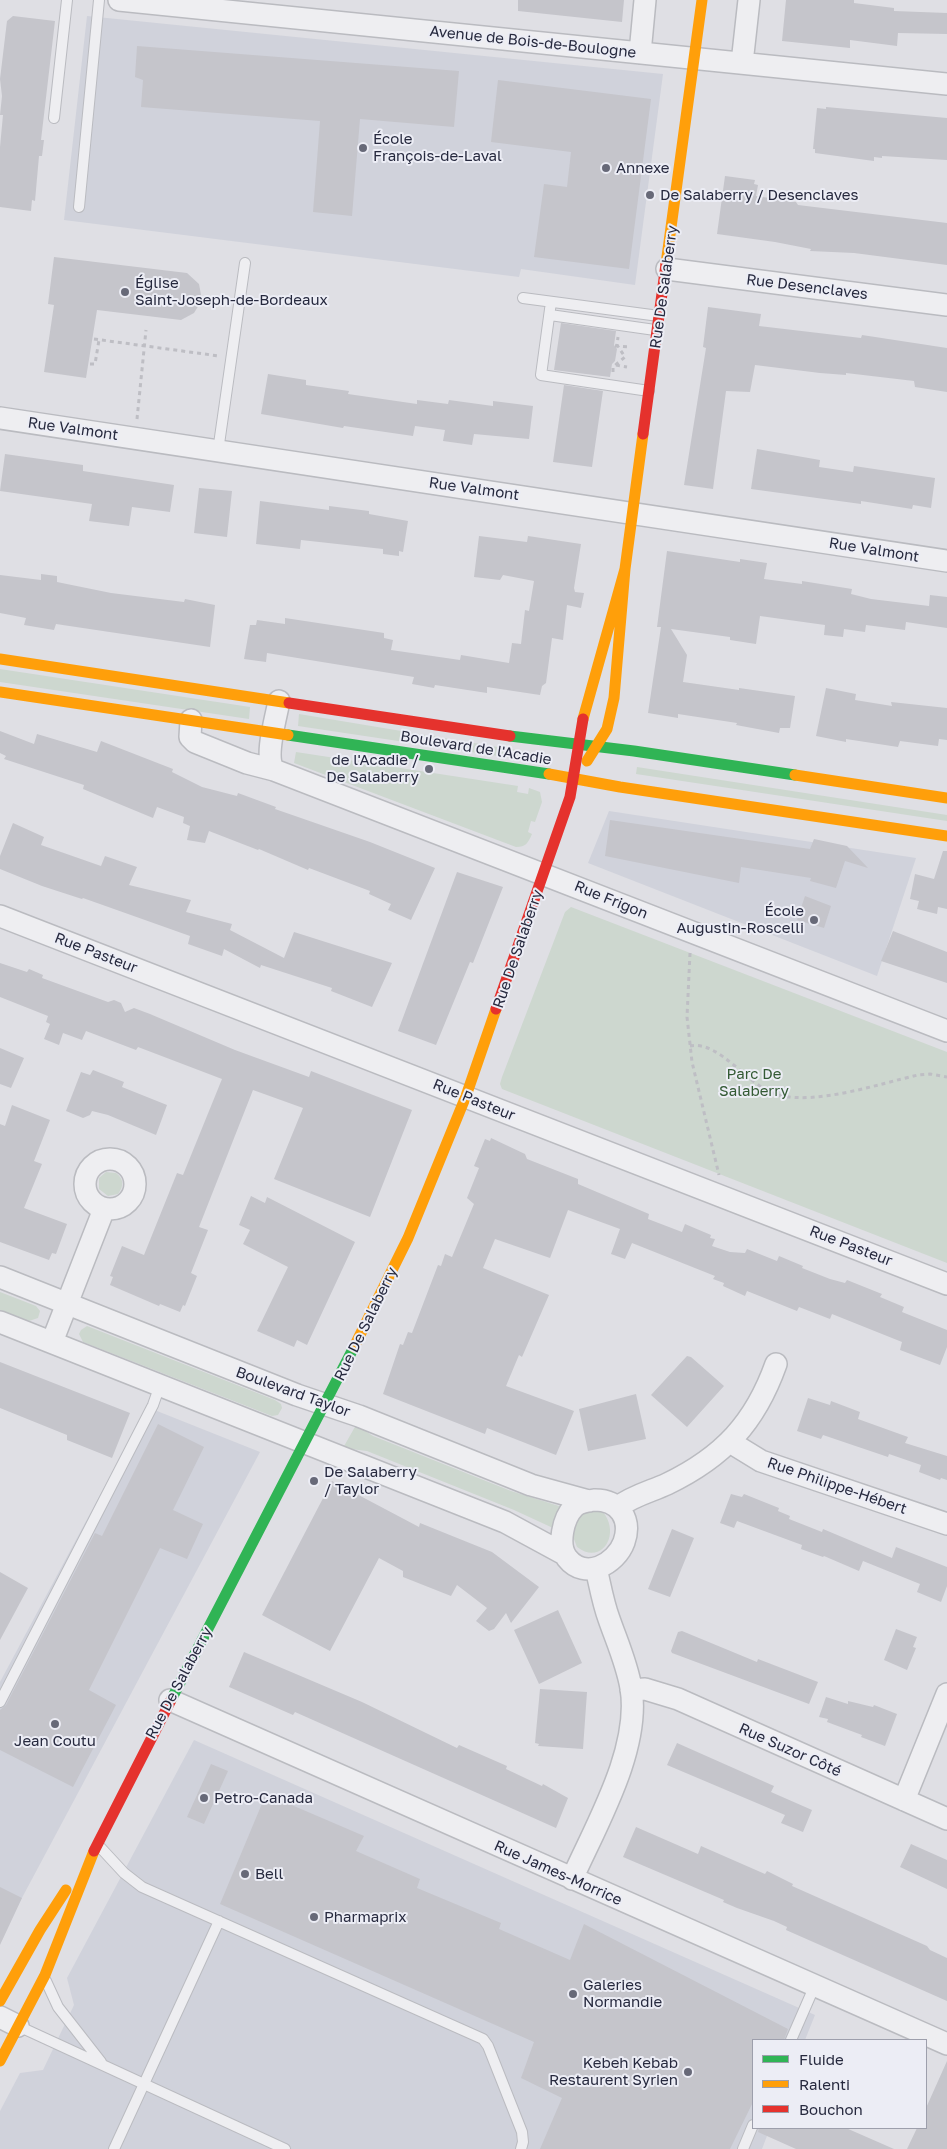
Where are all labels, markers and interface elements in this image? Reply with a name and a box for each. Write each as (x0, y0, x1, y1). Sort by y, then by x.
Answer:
street label: Avenue de Bois-de-Boulogne (429, 22, 637, 62)
place label: École François-de-Laval (373, 130, 502, 165)
marker: École François-de-Laval (357, 142, 369, 154)
place label: Annexe (616, 159, 670, 177)
marker: Annexe (600, 162, 612, 174)
place label: De Salaberry / Desenclaves (660, 186, 858, 204)
marker: De Salaberry / Desenclaves (644, 189, 656, 201)
street label: Rue De Salaberry (646, 224, 682, 350)
street label: Rue Desenclaves (745, 271, 869, 303)
place label: Église Saint-Joseph-de-Bordeaux (135, 274, 328, 309)
marker: Église Saint-Joseph-de-Bordeaux (119, 286, 131, 298)
street label: Rue Valmont (27, 414, 119, 444)
street label: Rue Valmont (428, 474, 520, 504)
street label: Rue Valmont (828, 534, 920, 566)
street label: Boulevard de l'Acadie (399, 727, 553, 769)
place label: de l'Acadie / De Salaberry (326, 751, 419, 786)
marker: de l'Acadie / De Salaberry (423, 763, 435, 775)
street label: Rue Frigon (572, 877, 650, 923)
street label: Rue De Salaberry (489, 887, 547, 1011)
place label: École Augustin-Roscelli (676, 902, 804, 937)
marker: École Augustin-Roscelli (808, 914, 820, 926)
street label: Rue Pasteur (52, 929, 140, 977)
park label: Parc De Salaberry (719, 1065, 789, 1100)
street label: Rue Pasteur (430, 1075, 518, 1125)
street label: Rue Pasteur (807, 1222, 895, 1270)
street label: Rue De Salaberry (331, 1264, 401, 1384)
street label: Boulevard Taylor (233, 1363, 353, 1421)
street label: Rue Philippe-Hébert (765, 1454, 909, 1518)
place label: De Salaberry / Taylor (324, 1463, 417, 1498)
marker: De Salaberry / Taylor (308, 1475, 320, 1487)
street label: Rue De Salaberry (142, 1624, 216, 1742)
marker: Jean Coutu (49, 1718, 61, 1730)
street label: Rue Suzor Côté (736, 1719, 844, 1781)
place label: Jean Coutu (14, 1732, 96, 1750)
place label: Petro-Canada (214, 1789, 313, 1807)
marker: Petro-Canada (198, 1792, 210, 1804)
street label: Rue James-Morrice (491, 1837, 625, 1909)
place label: Bell (255, 1865, 283, 1883)
marker: Bell (239, 1868, 251, 1880)
place label: Pharmaprix (324, 1908, 406, 1926)
marker: Pharmaprix (308, 1911, 320, 1923)
place label: Galeries Normandie (583, 1976, 662, 2011)
marker: Galeries Normandie (567, 1988, 579, 2000)
legend (752, 2039, 927, 2129)
text: Fluide (799, 2050, 844, 2068)
place label: Kebeh Kebab Restaurent Syrien (549, 2054, 678, 2089)
marker: Kebeh Kebab Restaurent Syrien (682, 2066, 694, 2078)
text: Ralenti (799, 2075, 850, 2093)
text: Bouchon (799, 2100, 863, 2118)

